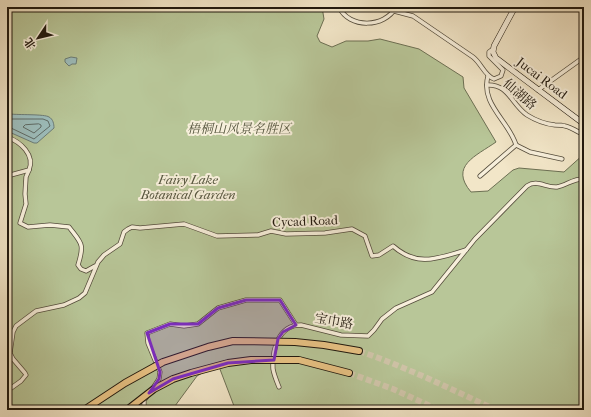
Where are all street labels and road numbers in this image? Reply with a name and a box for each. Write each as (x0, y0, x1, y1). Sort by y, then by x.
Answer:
street label: Jucai Road (513, 54, 571, 102)
street label: 仙湖路 (500, 76, 540, 112)
street label: Cycad Road (272, 212, 339, 230)
street label: 宝巾路 (313, 310, 355, 332)

